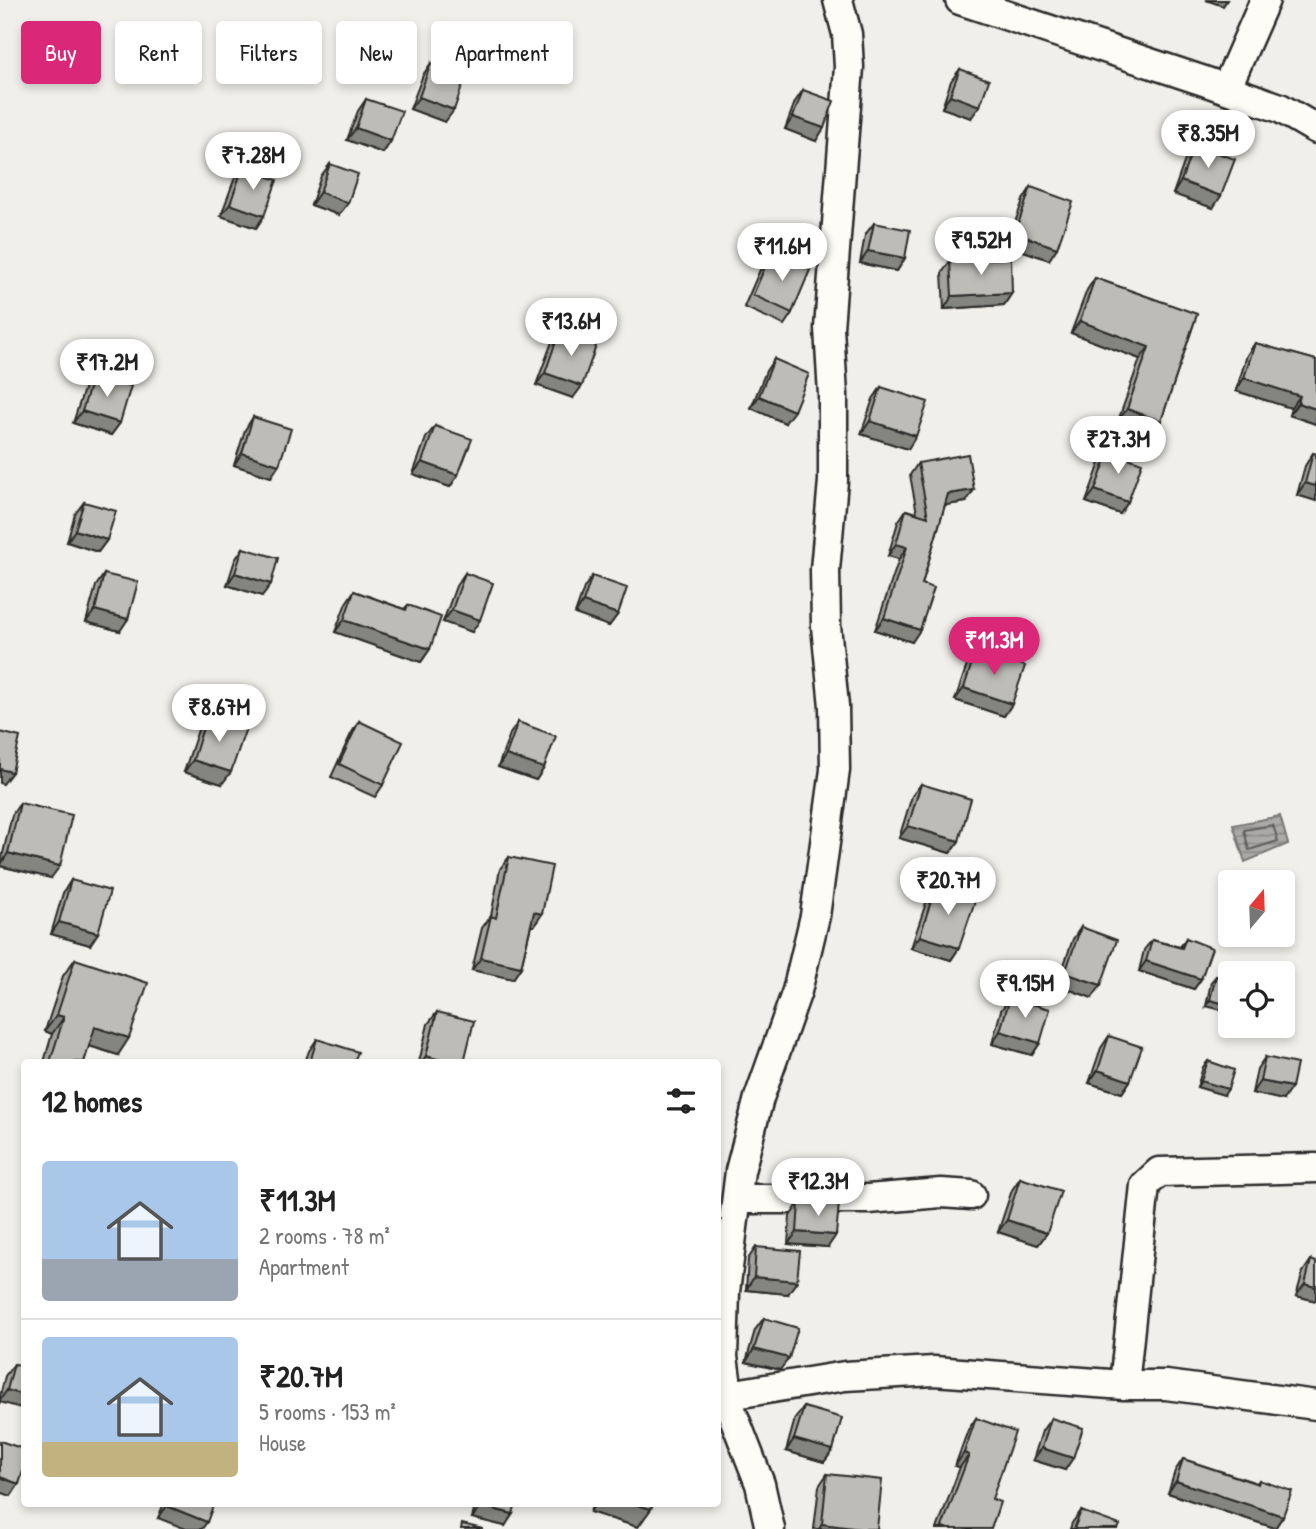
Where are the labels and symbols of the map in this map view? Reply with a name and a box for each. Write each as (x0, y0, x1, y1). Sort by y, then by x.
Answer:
pin: ₹8.35M (1151, 110, 1265, 170)
pin: ₹7.28M (196, 132, 310, 192)
pin: ₹9.52M (924, 218, 1038, 277)
pin: ₹11.6M (725, 224, 839, 283)
pin: ₹13.6M (514, 298, 628, 358)
pin: ₹17.2M (50, 340, 164, 399)
pin: ₹27.3M (1061, 416, 1175, 476)
pin: ₹11.3M (937, 618, 1051, 677)
pin: ₹8.67M (162, 684, 276, 744)
pin: ₹20.7M (891, 858, 1005, 917)
north arrow (1218, 870, 1295, 947)
pin: ₹9.15M (968, 960, 1082, 1020)
pin: ₹12.3M (761, 1158, 875, 1218)

